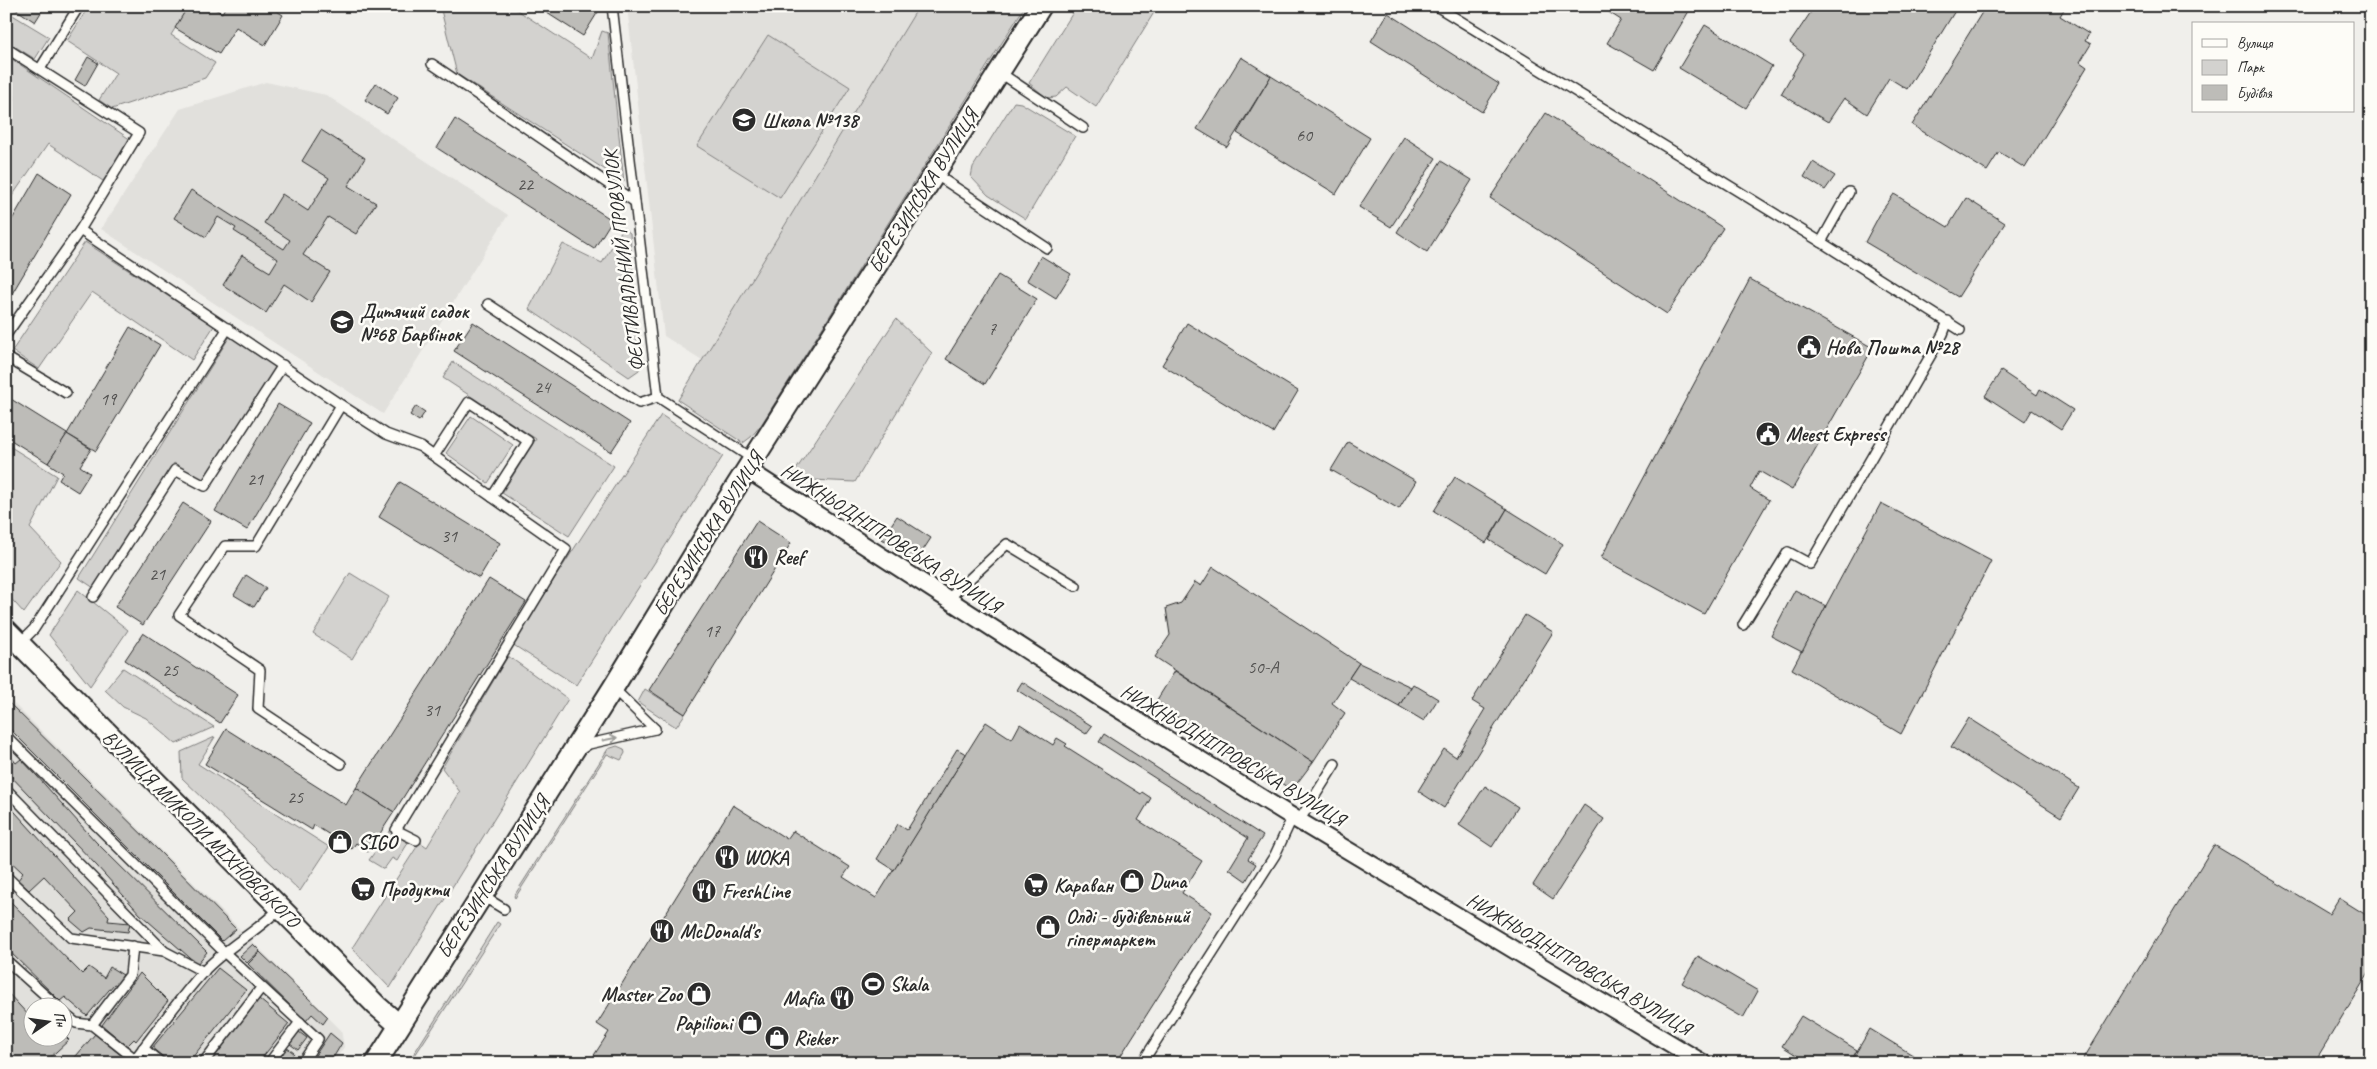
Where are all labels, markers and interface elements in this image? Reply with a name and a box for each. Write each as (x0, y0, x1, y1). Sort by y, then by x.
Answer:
legend (2192, 22, 2354, 112)
text: Вулиця (2237, 34, 2274, 53)
text: Парк (2237, 58, 2265, 77)
text: Будівля (2237, 84, 2272, 103)
street label: БЕРЕЗИНСЬКА ВУЛИЦЯ (863, 102, 985, 277)
school or university icon: Школа №138 (731, 107, 757, 133)
place label: Школа №138 (762, 108, 861, 133)
house number: 60 (1296, 124, 1314, 146)
street label: ФЕСТИВАЛЬНИЙ ПРОВУЛОК (598, 146, 650, 373)
house number: 22 (517, 173, 535, 195)
place label: Дитячий садок №68 Барвінок (360, 299, 470, 347)
school or university icon: Дитячий садок №68 Барвінок (329, 309, 355, 335)
house number: 7 (988, 318, 997, 340)
public building icon: Нова Пошта №28 (1796, 334, 1822, 360)
place label: Нова Пошта №28 (1826, 335, 1962, 360)
house number: 24 (534, 376, 552, 398)
house number: 19 (100, 388, 118, 410)
public building icon: Meest Express (1755, 421, 1781, 447)
place label: Meest Express (1786, 422, 1887, 447)
street label: БЕРЕЗИНСЬКА ВУЛИЦЯ (648, 445, 770, 620)
street label: НИЖНЬОДНІПРОВСЬКА ВУЛИЦЯ (776, 458, 1008, 620)
house number: 21 (247, 468, 264, 490)
house number: 31 (441, 525, 458, 547)
restaurant icon: Reef (743, 544, 769, 570)
place label: Reef (774, 545, 809, 570)
house number: 21 (149, 563, 166, 585)
house number: 17 (704, 620, 721, 642)
house number: 50-А (1247, 656, 1280, 678)
house number: 25 (162, 659, 179, 681)
street label: НИЖНЬОДНІПРОВСЬКА ВУЛИЦЯ (1116, 678, 1352, 833)
house number: 31 (424, 699, 441, 721)
street label: ВУЛИЦЯ МИКОЛИ МІХНОВСЬКОГО (97, 725, 306, 934)
one-way arrow (602, 734, 618, 743)
house number: 25 (287, 786, 304, 808)
street label: БЕРЕЗИНСЬКА ВУЛИЦЯ (431, 789, 556, 963)
shop icon: SIGO (327, 829, 353, 855)
place label: SIGO (358, 830, 399, 855)
restaurant icon: WOKA (714, 844, 740, 870)
place label: WOKA (744, 845, 789, 870)
shop icon: Duna (1119, 868, 1145, 894)
place label: Duna (1150, 869, 1188, 894)
supermarket icon: Караван (1023, 872, 1049, 898)
place label: Караван (1054, 873, 1115, 898)
supermarket icon: Продукти (350, 876, 376, 902)
place label: Продукти (380, 877, 451, 903)
restaurant icon: FreshLine (691, 878, 717, 904)
place label: FreshLine (722, 879, 791, 904)
street label: НИЖНЬОДНІПРОВСЬКА ВУЛИЦЯ (1462, 887, 1698, 1042)
place label: Олді - будівельний гіпермаркет (1066, 904, 1191, 952)
shop icon: Олді - будівельний гіпермаркет (1035, 914, 1061, 940)
restaurant icon: McDonald's (649, 918, 675, 944)
place label: McDonald's (680, 919, 761, 944)
sports icon: Skala (860, 971, 886, 997)
place label: Skala (890, 972, 930, 997)
shop icon: Master Zoo (686, 981, 712, 1007)
place label: Master Zoo (601, 982, 684, 1007)
restaurant icon: Mafia (829, 985, 855, 1011)
place label: Mafia (783, 986, 826, 1011)
north arrow (22, 996, 72, 1046)
text: Пн (50, 1010, 70, 1029)
shop icon: Papilioni (737, 1010, 763, 1036)
place label: Papilioni (675, 1011, 735, 1036)
shop icon: Rieker (764, 1025, 790, 1051)
place label: Rieker (794, 1026, 840, 1051)

